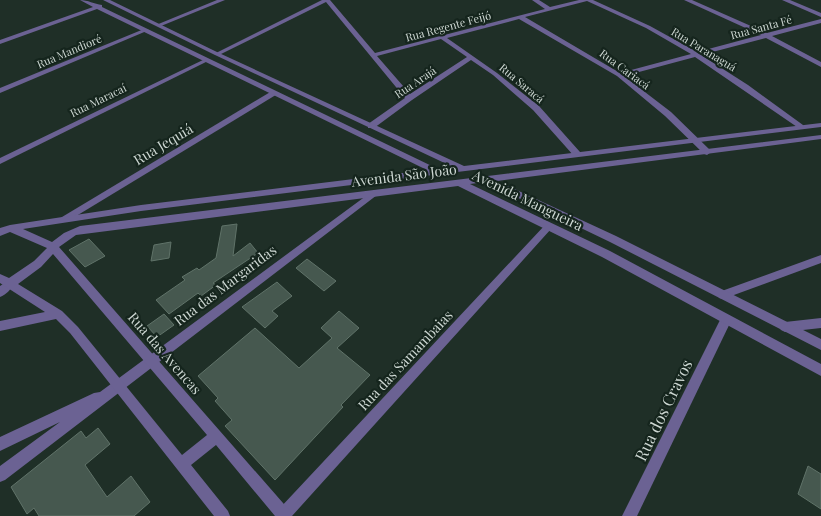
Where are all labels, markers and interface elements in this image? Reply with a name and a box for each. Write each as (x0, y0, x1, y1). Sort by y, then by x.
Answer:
street label: Rua Regente Feijó (404, 7, 492, 45)
street label: Rua Santa Fé (729, 11, 794, 42)
street label: Rua Paranaguá (669, 24, 740, 75)
street label: Rua Mandioré (34, 30, 104, 71)
street label: Rua Cariacá (597, 46, 654, 93)
street label: Rua Saracá (496, 60, 548, 107)
street label: Rua Arajá (391, 62, 439, 101)
street label: Rua Maracaí (67, 80, 129, 120)
street label: Rua Jequiá (130, 119, 196, 169)
street label: Avenida São João (349, 159, 458, 191)
street label: Avenida Mangueira (469, 165, 586, 235)
street label: Rua das Margaridas (170, 240, 280, 330)
street label: Rua das Samambaias (353, 306, 457, 414)
street label: Rua das Avencas (124, 308, 206, 398)
street label: Rua dos Cravos (629, 356, 697, 464)

